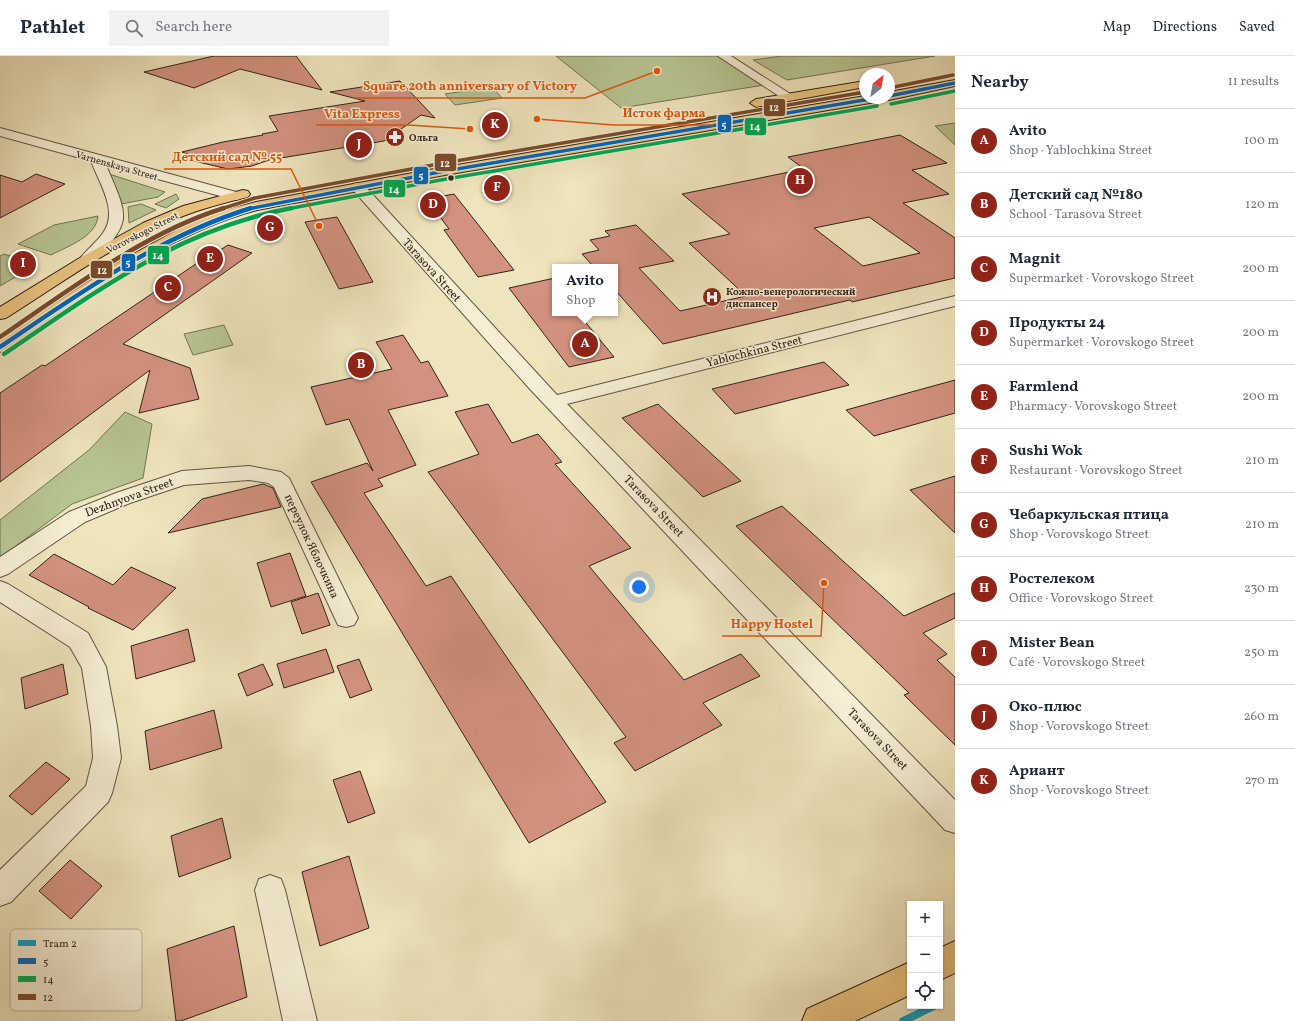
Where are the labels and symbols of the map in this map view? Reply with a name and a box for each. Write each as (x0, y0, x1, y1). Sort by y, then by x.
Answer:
north arrow (859, 68, 895, 104)
callout: Square 20th anniversary of Victory (355, 73, 585, 98)
text: Square 20th anniversary of Victory (363, 78, 578, 96)
line badge: 12 (763, 98, 786, 117)
callout: Vita Express (316, 100, 408, 125)
callout: Исток фарма (614, 100, 713, 125)
text: 12 (769, 101, 779, 116)
text: Исток фарма (622, 105, 706, 123)
text: Vita Express (324, 106, 400, 124)
pin: K (482, 110, 508, 140)
line badge: 5 (717, 114, 732, 133)
line badge: 14 (744, 117, 767, 136)
text: 5 (721, 118, 727, 133)
text: 14 (749, 120, 761, 135)
pharmacy icon: Ольга (384, 126, 406, 148)
pin: J (346, 130, 372, 160)
place label: Ольга (409, 131, 439, 145)
callout: Детский сад № 55 (164, 144, 291, 169)
street label: Varnenskaya Street (74, 148, 160, 185)
text: Детский сад № 55 (172, 149, 282, 167)
line badge: 12 (434, 153, 457, 172)
text: 12 (440, 157, 450, 172)
line badge: 5 (413, 166, 429, 185)
pin: H (787, 166, 813, 196)
text: 5 (418, 169, 424, 184)
unlabelled marker (446, 173, 456, 183)
pin: F (484, 173, 510, 203)
line badge: 14 (383, 179, 406, 198)
text: 14 (388, 183, 400, 198)
pin: D (420, 190, 446, 220)
street label: Vorovskogo Street (104, 208, 181, 257)
pin: G (257, 213, 283, 243)
street label: Tarasova Street (398, 235, 464, 306)
pin: E (197, 244, 223, 274)
line badge: 14 (147, 245, 170, 265)
pin: I (10, 249, 36, 279)
text: 14 (152, 249, 164, 264)
line badge: 5 (121, 253, 136, 272)
text: 5 (125, 256, 131, 271)
line badge: 12 (90, 260, 113, 279)
text: 12 (97, 264, 107, 279)
pin: C (155, 273, 181, 303)
place label: Кожно-венерологический диспансер (726, 285, 856, 311)
hospital icon: Кожно-венерологический диспансер (701, 286, 723, 308)
pin: A (572, 329, 598, 359)
street label: Yablochkina Street (704, 332, 804, 372)
pin: B (348, 350, 374, 380)
street label: Tarasova Street (619, 472, 687, 541)
street label: Dezhnyova Street (83, 474, 176, 521)
street label: переулок Яблочкина (280, 492, 342, 601)
your location (629, 577, 649, 597)
callout: Happy Hostel (722, 611, 821, 636)
text: Happy Hostel (731, 616, 814, 634)
street label: Tarasova Street (843, 705, 911, 774)
legend (10, 929, 142, 1011)
text: Tram 2 (43, 937, 77, 952)
text: 5 (43, 955, 48, 970)
text: 14 (43, 973, 54, 988)
text: 12 (43, 991, 53, 1006)

